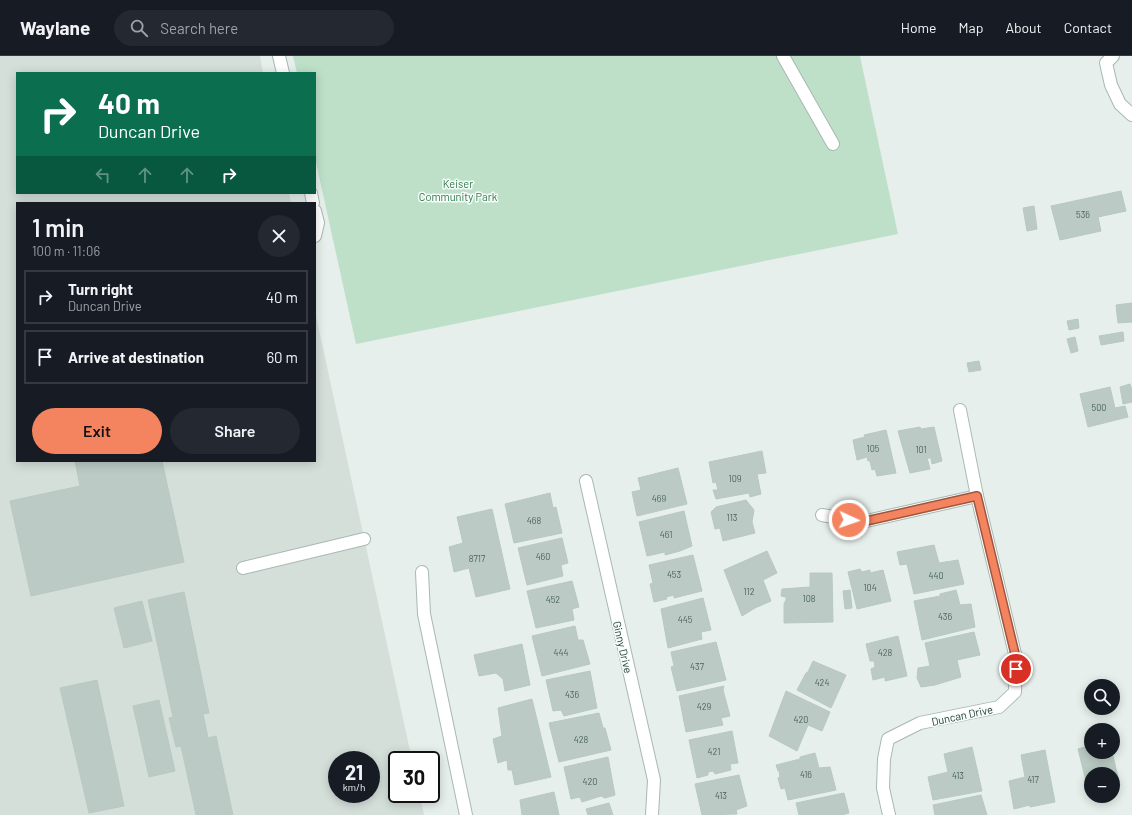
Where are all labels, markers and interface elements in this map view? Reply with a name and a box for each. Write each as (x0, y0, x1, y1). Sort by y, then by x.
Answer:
search box (114, 10, 394, 46)
text: Waylane (20, 16, 90, 39)
icon: search (128, 17, 150, 39)
text: Search here (160, 19, 238, 37)
text: Home (901, 19, 937, 36)
text: Map (959, 19, 983, 36)
text: About (1005, 19, 1042, 36)
text: Contact (1064, 19, 1112, 36)
text: 40 m (98, 86, 160, 120)
icon: right (32, 88, 84, 140)
text: Duncan Drive (98, 120, 200, 142)
icon: left (92, 164, 114, 186)
icon: ahead (134, 164, 156, 186)
icon: ahead (176, 164, 198, 186)
icon: right (218, 164, 240, 186)
park label: Keiser Community Park (419, 177, 498, 203)
house number: 536 (1076, 209, 1090, 220)
text: 1 min (32, 213, 84, 242)
button: close (258, 215, 300, 257)
text: 100 m · 11:06 (32, 243, 100, 259)
text: Turn right (68, 280, 133, 298)
icon: right (34, 286, 56, 308)
text: 40 m (266, 288, 298, 306)
text: Duncan Drive (68, 298, 142, 314)
icon: arrive (34, 346, 56, 368)
text: Arrive at destination (68, 348, 204, 366)
text: 60 m (266, 348, 298, 366)
house number: 500 (1092, 402, 1106, 413)
button: Exit (32, 408, 162, 454)
button: Share (170, 408, 300, 454)
house number: 105 (867, 443, 880, 454)
house number: 101 (915, 444, 927, 455)
house number: 109 (729, 473, 742, 484)
house number: 469 (652, 493, 666, 504)
position arrow (828, 499, 870, 541)
house number: 113 (727, 512, 738, 523)
house number: 468 (527, 515, 541, 526)
house number: 461 (660, 529, 672, 540)
house number: 460 (536, 551, 550, 562)
house number: 8717 (469, 553, 486, 564)
house number: 453 (667, 569, 681, 580)
house number: 440 (928, 570, 944, 581)
house number: 104 (863, 582, 877, 593)
house number: 112 (743, 586, 755, 597)
house number: 108 (803, 593, 816, 604)
house number: 452 (546, 594, 560, 605)
house number: 436 (938, 611, 952, 622)
house number: 445 (678, 614, 693, 625)
street label: Ginny Drive (611, 620, 635, 674)
house number: 444 (554, 647, 568, 658)
house number: 428 (878, 647, 893, 658)
pin (999, 652, 1033, 686)
icon: arrive (1005, 658, 1027, 680)
house number: 437 (690, 661, 705, 672)
house number: 424 (815, 677, 829, 688)
map controls (1084, 679, 1120, 803)
button: search (1084, 679, 1120, 715)
house number: 436 (565, 689, 579, 700)
house number: 429 (697, 701, 712, 712)
street label: Duncan Drive (930, 702, 994, 728)
house number: 420 (794, 714, 808, 725)
button: + (1084, 723, 1120, 759)
house number: 428 (574, 734, 589, 745)
house number: 421 (708, 746, 720, 757)
speed limit sign: 30 (388, 751, 440, 803)
text: 21 (345, 760, 363, 784)
button: − (1084, 767, 1120, 803)
house number: 416 (800, 769, 812, 780)
house number: 413 (952, 770, 964, 781)
house number: 417 (1027, 774, 1040, 785)
house number: 420 (583, 776, 597, 787)
text: km/h (343, 781, 365, 793)
house number: 413 (715, 790, 727, 801)

